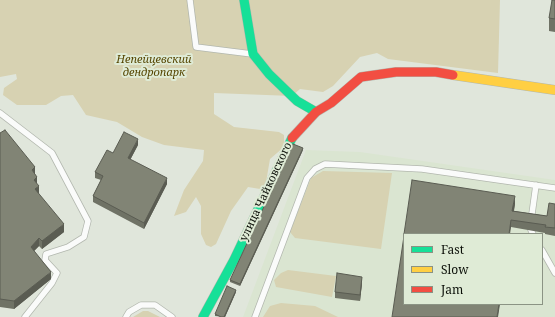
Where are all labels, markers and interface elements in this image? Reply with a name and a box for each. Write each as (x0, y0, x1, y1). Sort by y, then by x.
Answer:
park label: Непейцевский дендропарк (116, 53, 192, 79)
street label: улица Чайковского (237, 140, 295, 244)
legend (403, 233, 543, 305)
text: Fast (441, 241, 464, 258)
text: Slow (441, 261, 469, 278)
text: Jam (441, 281, 463, 298)

